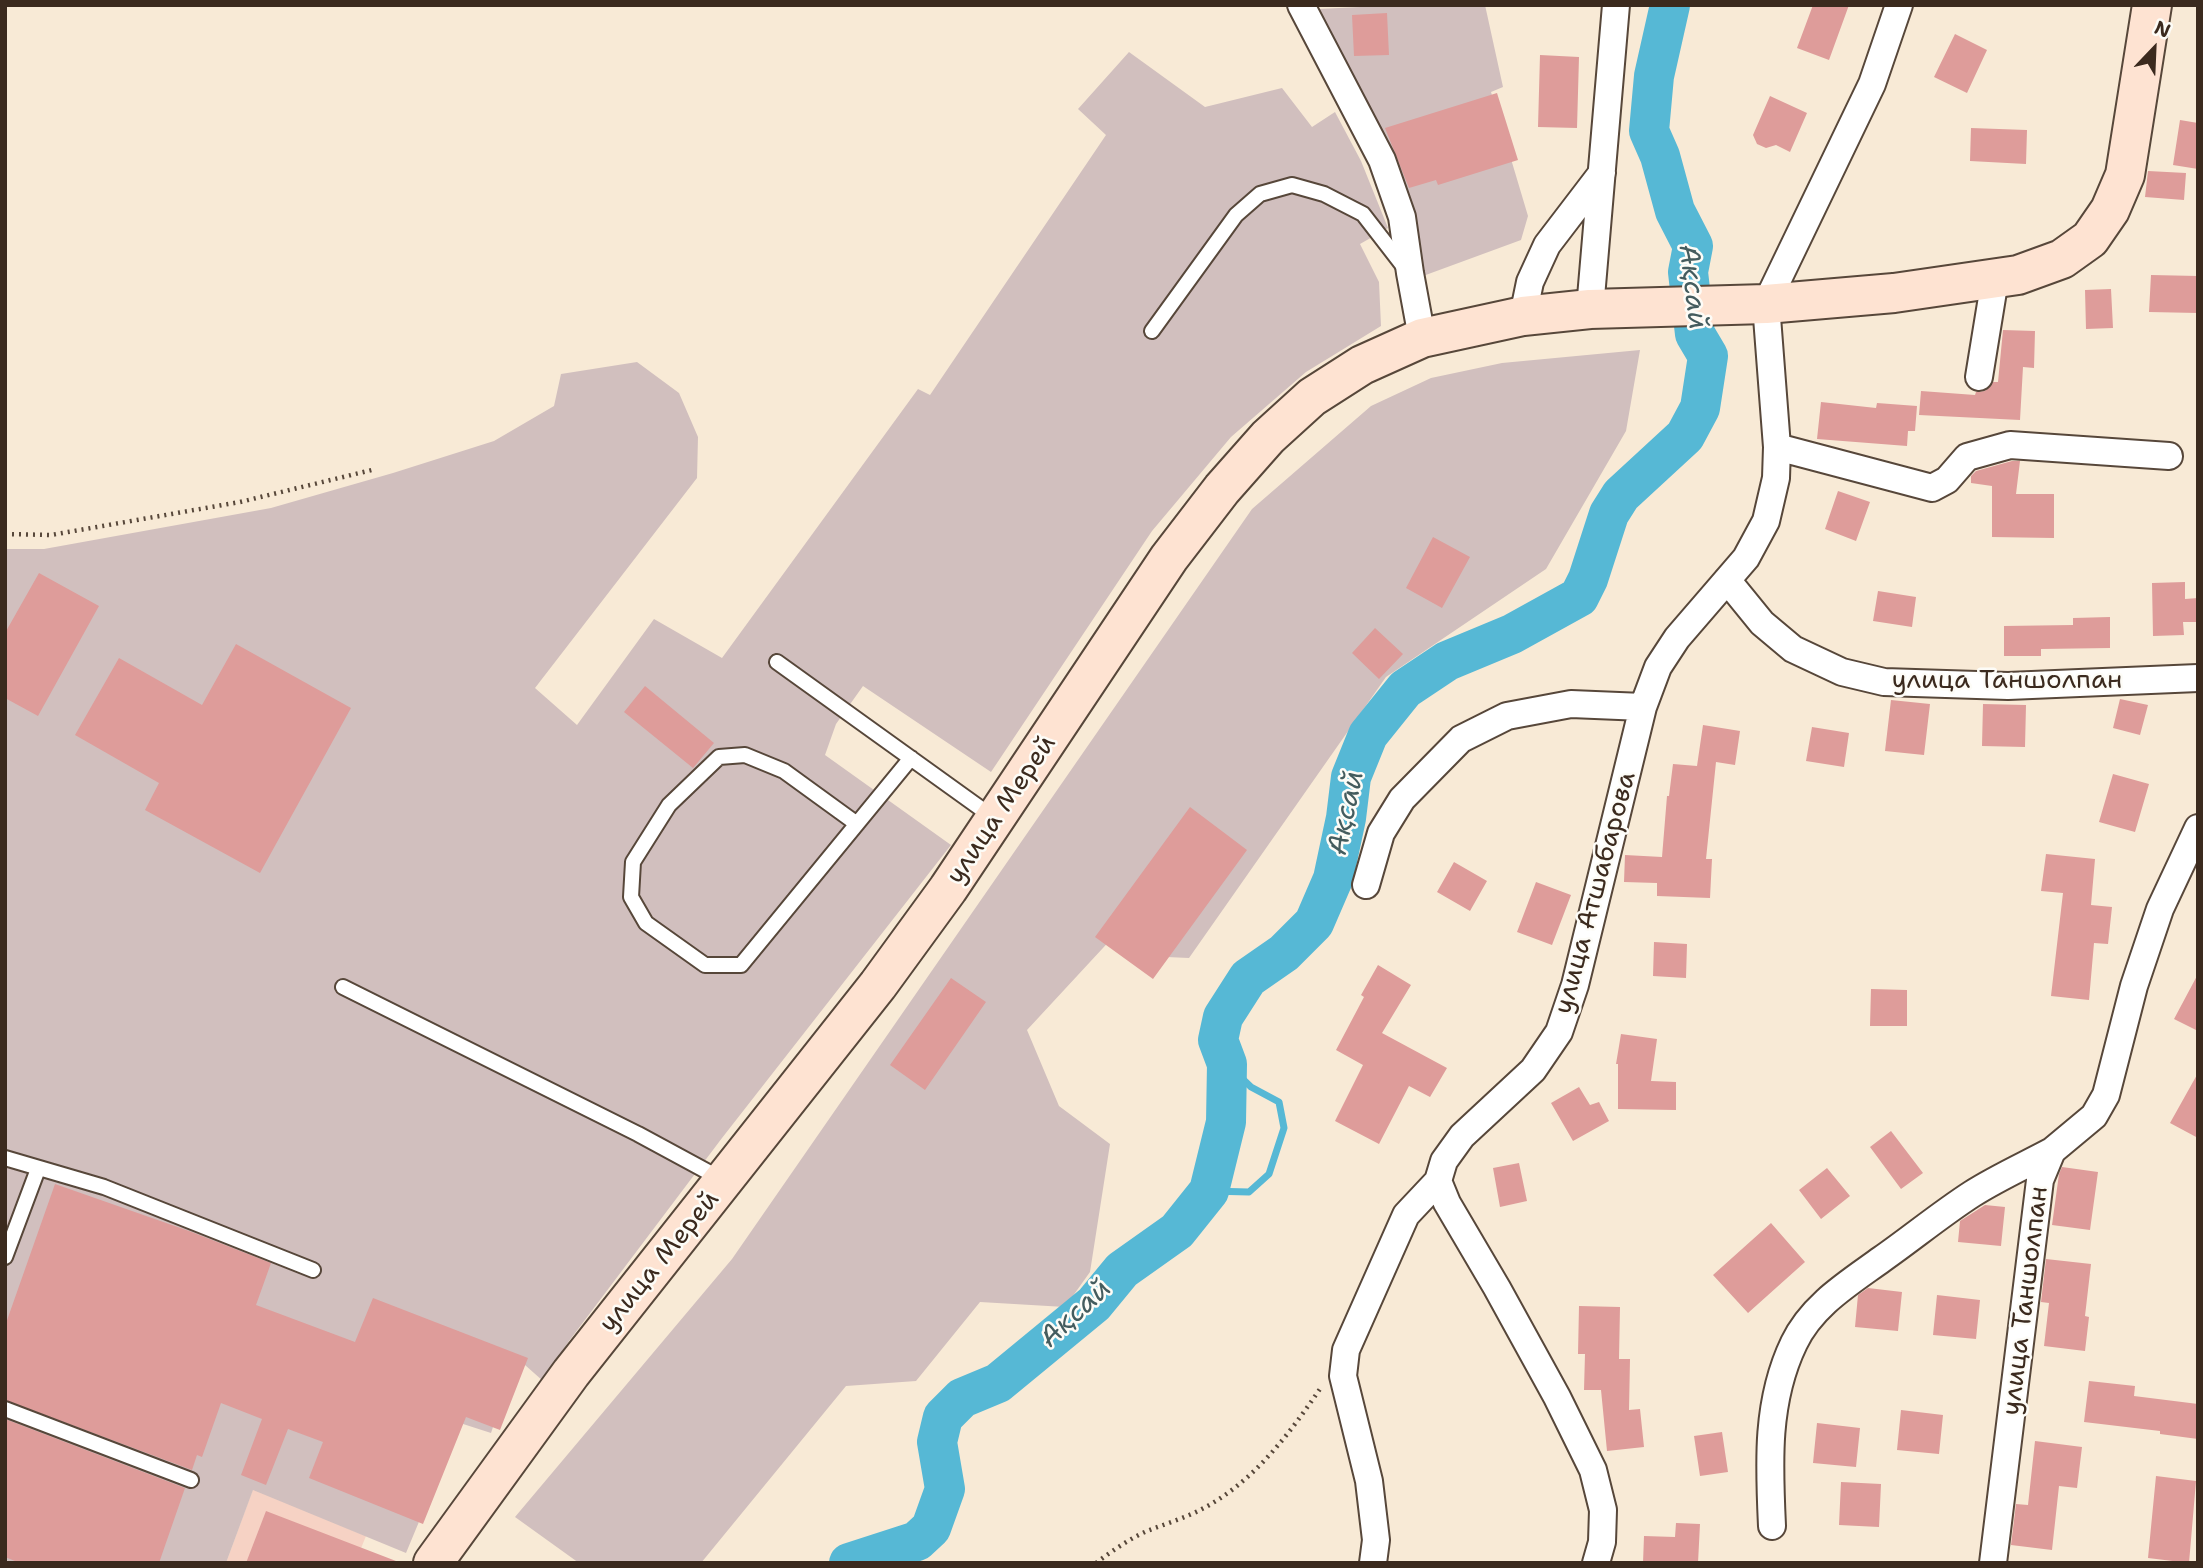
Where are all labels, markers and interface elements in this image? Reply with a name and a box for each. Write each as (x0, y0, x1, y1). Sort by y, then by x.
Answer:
north arrow (2119, 14, 2189, 84)
text: N (2151, 15, 2174, 44)
water label: Ақсай (1670, 243, 1714, 331)
street label: улица Таншолпан (1892, 665, 2122, 697)
street label: улица Мерей (941, 730, 1063, 890)
water label: Ақсай (1322, 768, 1372, 858)
street label: улица Атшабарова (1549, 769, 1643, 1017)
street label: улица Мерей (593, 1185, 727, 1339)
street label: улица Таншолпан (1996, 1185, 2056, 1417)
water label: Ақсай (1033, 1273, 1119, 1355)

